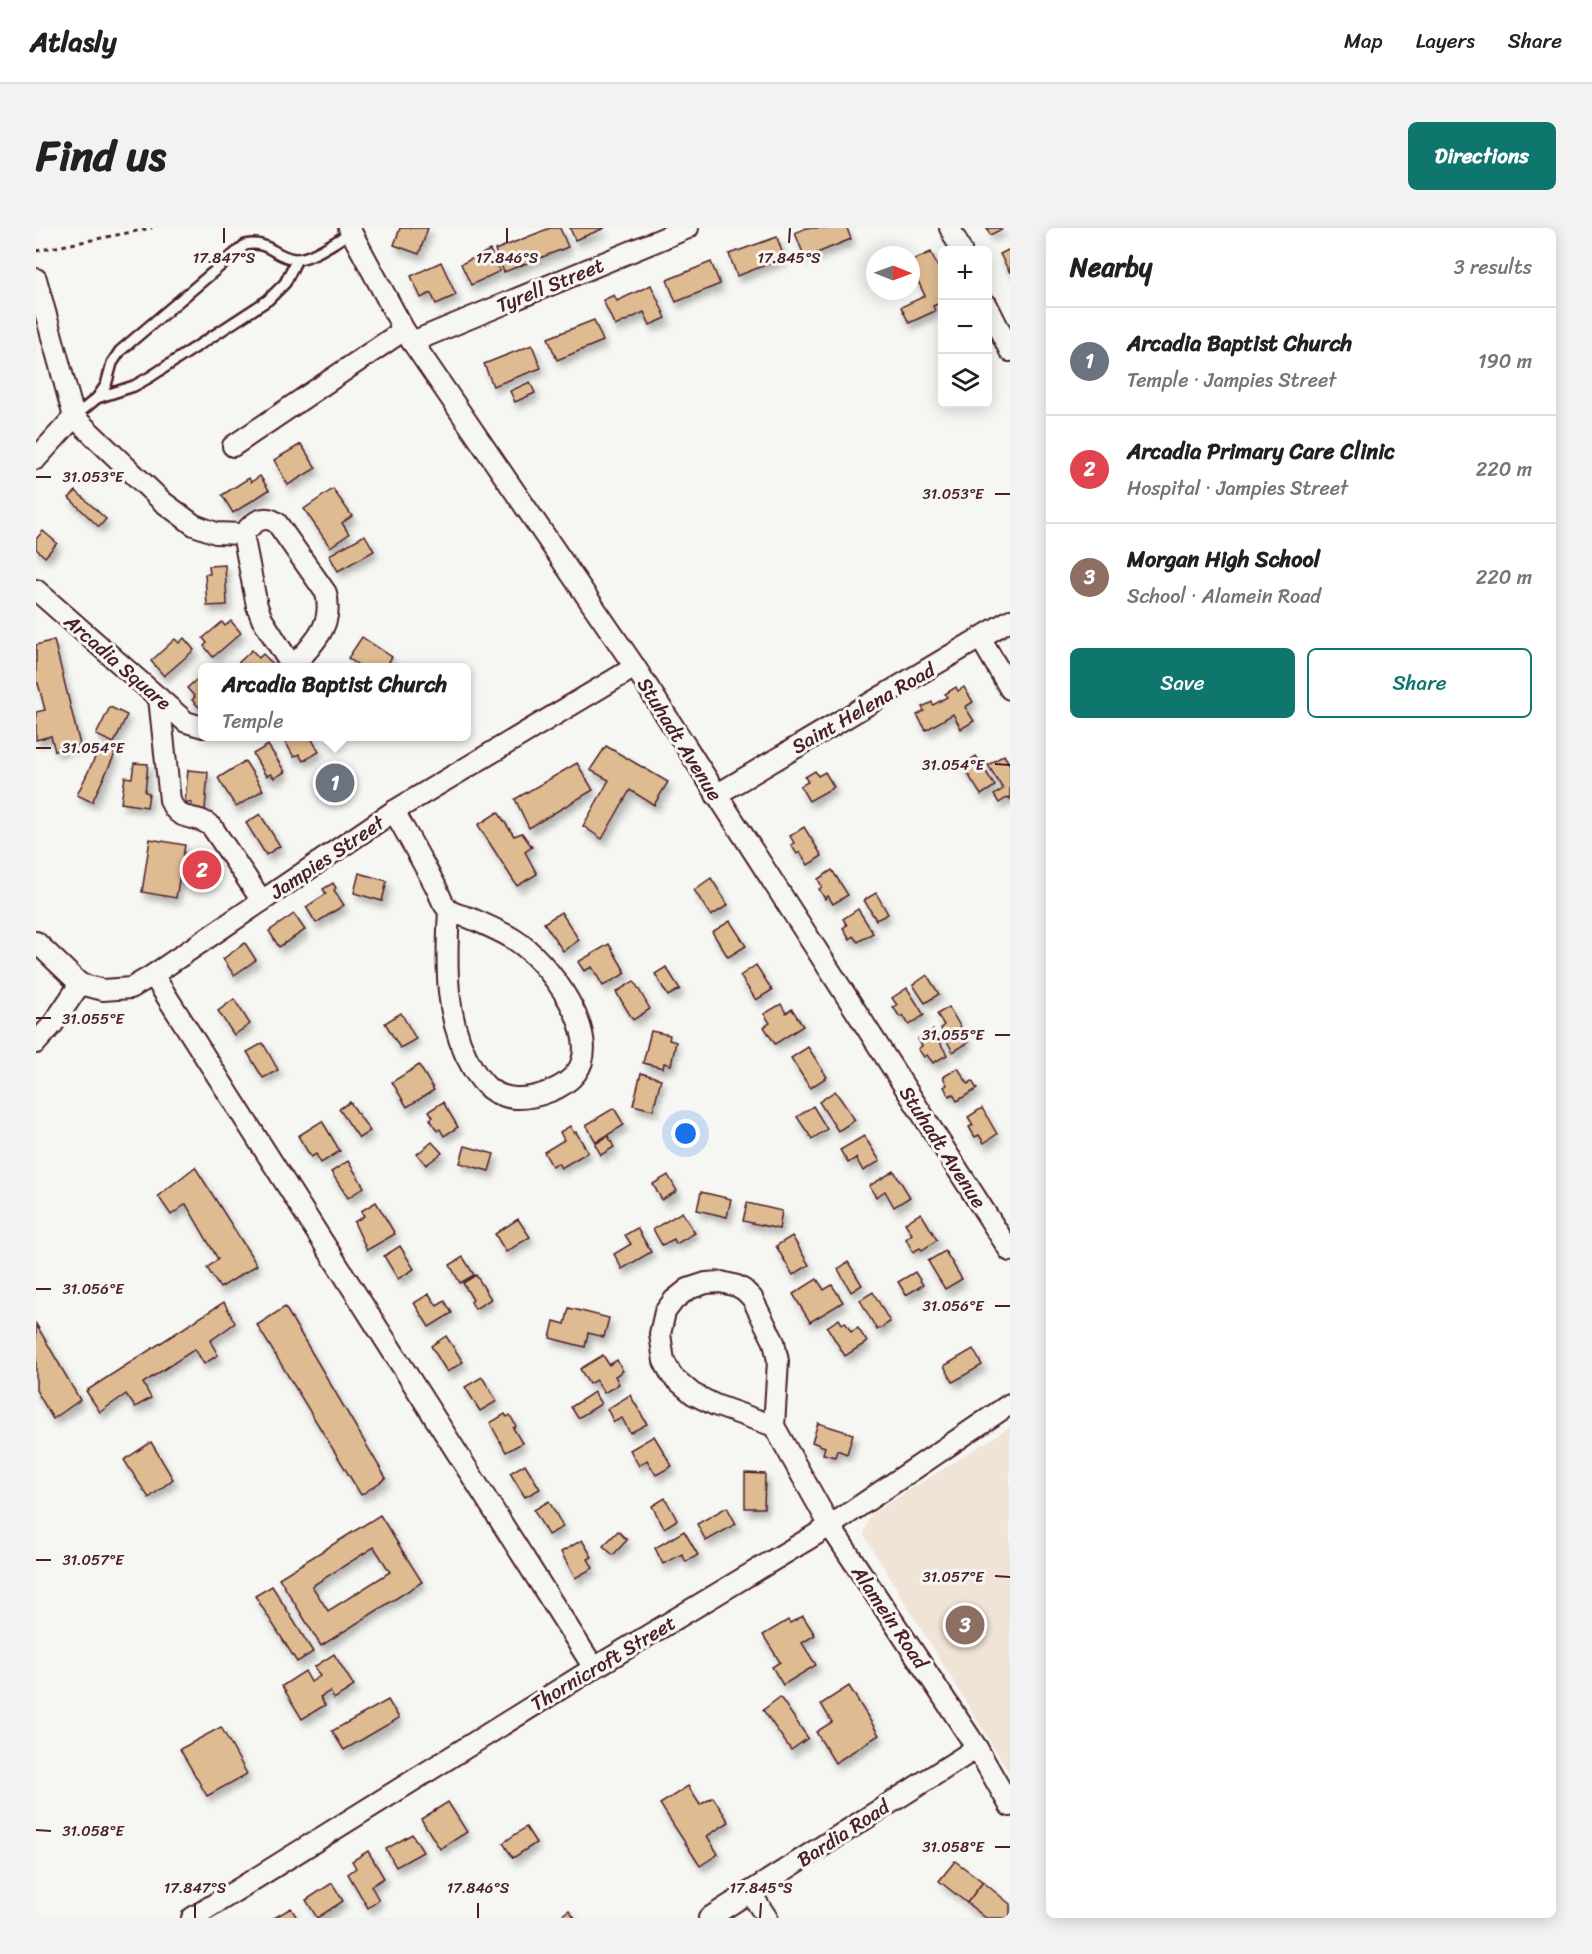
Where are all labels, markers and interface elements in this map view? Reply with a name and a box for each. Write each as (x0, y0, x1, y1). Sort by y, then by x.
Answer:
text: Atlasly (30, 17, 117, 66)
text: Map (1344, 22, 1383, 60)
text: Layers (1416, 22, 1475, 60)
text: Share (1508, 22, 1562, 60)
text: Find us (36, 119, 166, 193)
button: Directions (1408, 122, 1556, 190)
text: Nearby (1070, 244, 1152, 290)
text: 17.847°S (193, 245, 256, 271)
text: 17.846°S (476, 245, 539, 271)
text: 17.845°S (758, 245, 821, 271)
north arrow (866, 246, 920, 300)
map controls (938, 246, 992, 408)
button: + (938, 246, 992, 300)
street label: Tyrell Street (491, 248, 610, 323)
text: 3 results (1454, 250, 1532, 285)
button: − (938, 300, 992, 354)
text: Arcadia Baptist Church (1127, 324, 1352, 363)
text: 1 (1085, 344, 1094, 379)
text: 190 m (1478, 344, 1532, 379)
button: layers (938, 354, 992, 408)
text: Temple · Jampies Street (1127, 363, 1336, 398)
text: Arcadia Primary Care Clinic (1127, 432, 1395, 471)
text: 2 (1084, 452, 1095, 487)
text: 220 m (1476, 452, 1532, 487)
text: 31.053°E (63, 464, 125, 490)
text: Hospital · Jampies Street (1127, 471, 1348, 506)
text: 31.053°E (923, 481, 985, 507)
text: Morgan High School (1127, 540, 1320, 579)
text: 3 (1084, 560, 1095, 595)
text: 220 m (1476, 560, 1532, 595)
text: School · Alamein Road (1127, 579, 1321, 614)
street label: Arcadia Square (55, 605, 180, 720)
button: Save (1070, 648, 1295, 718)
button: Share (1307, 648, 1532, 718)
street label: Saint Helena Road (785, 652, 943, 764)
popup (198, 663, 471, 741)
text: Arcadia Baptist Church (222, 665, 447, 704)
street label: Stuhadt Avenue (627, 670, 732, 808)
text: Temple (222, 704, 283, 739)
text: 31.054°E (62, 735, 126, 761)
text: 31.054°E (922, 752, 986, 778)
pin: 1 (316, 760, 354, 806)
street label: Jampies Street (262, 805, 393, 909)
pin: 2 (182, 848, 222, 892)
text: 31.055°E (62, 1006, 126, 1032)
text: 31.055°E (922, 1022, 986, 1048)
street label: Stuhadt Avenue (890, 1079, 996, 1216)
your location (671, 1119, 700, 1148)
text: 31.056°E (62, 1276, 125, 1302)
text: 31.056°E (922, 1293, 985, 1319)
text: 31.057°E (62, 1547, 125, 1573)
street label: Alamein Road (841, 1557, 938, 1678)
text: 31.057°E (922, 1564, 985, 1590)
pin: 3 (946, 1602, 984, 1648)
street label: Thornicroft Street (524, 1606, 683, 1721)
street label: Bardia Road (790, 1789, 898, 1877)
text: 31.058°E (62, 1818, 125, 1844)
text: 31.058°E (922, 1834, 985, 1860)
text: 17.847°S (164, 1875, 227, 1901)
text: 17.846°S (447, 1875, 510, 1901)
text: 17.845°S (730, 1875, 793, 1901)

